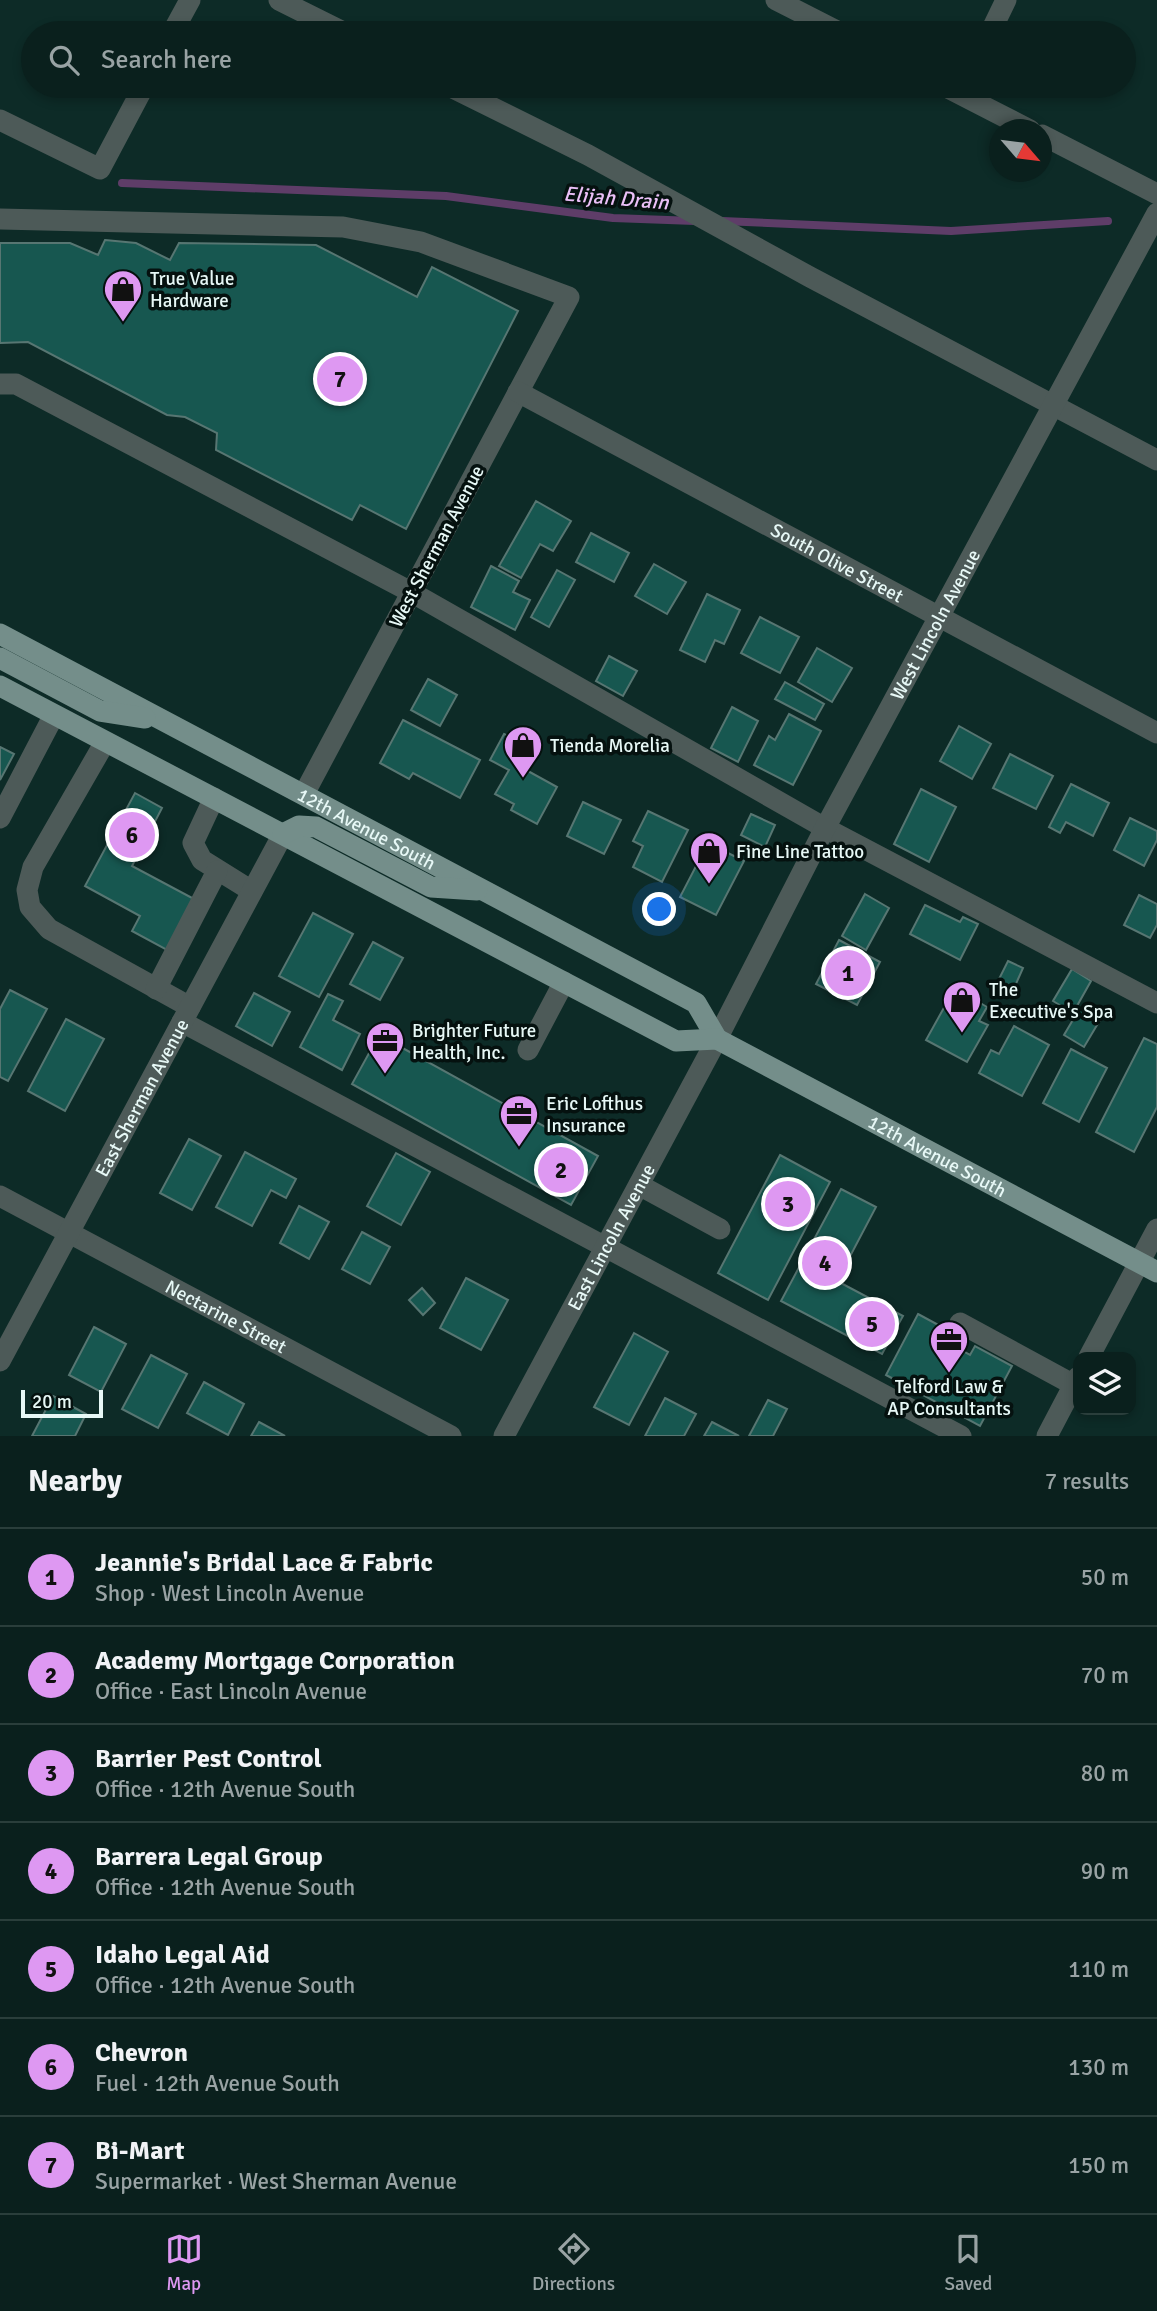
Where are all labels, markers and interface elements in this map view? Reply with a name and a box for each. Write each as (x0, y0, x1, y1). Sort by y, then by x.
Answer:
search box (21, 21, 1136, 98)
icon: search (45, 41, 83, 79)
text: Search here (101, 44, 232, 76)
north arrow (989, 119, 1052, 182)
water label: Elijah Drain (562, 180, 670, 216)
place label: True Value Hardware (150, 267, 234, 313)
shop icon: True Value Hardware (102, 268, 144, 323)
pin: 7 (317, 353, 363, 405)
street label: West Sherman Avenue (384, 461, 490, 632)
street label: South Olive Street (767, 518, 908, 609)
street label: West Lincoln Avenue (885, 545, 986, 704)
shop icon: Tienda Morelia (502, 724, 544, 779)
place label: Tienda Morelia (550, 734, 670, 758)
street label: 12th Avenue South (293, 783, 440, 876)
pin: 6 (109, 809, 155, 861)
shop icon: Fine Line Tattoo (688, 830, 730, 885)
place label: Fine Line Tattoo (736, 840, 864, 864)
your location (642, 892, 676, 926)
pin: 1 (825, 947, 871, 999)
place label: The Executive's Spa (989, 978, 1113, 1024)
shop icon: The Executive's Spa (941, 979, 983, 1034)
street label: East Sherman Avenue (90, 1015, 194, 1181)
place label: Brighter Future Health, Inc. (412, 1019, 536, 1065)
office icon: Brighter Future Health, Inc. (364, 1020, 406, 1075)
place label: Eric Lofthus Insurance (546, 1092, 643, 1138)
office icon: Eric Lofthus Insurance (498, 1093, 540, 1148)
street label: 12th Avenue South (864, 1110, 1010, 1203)
pin: 2 (538, 1144, 584, 1196)
street label: East Lincoln Avenue (563, 1160, 661, 1315)
pin: 3 (765, 1178, 811, 1230)
pin: 4 (802, 1237, 848, 1289)
street label: Nectarine Street (161, 1275, 291, 1359)
pin: 5 (849, 1298, 895, 1350)
office icon: Telford Law & AP Consultants (928, 1319, 970, 1374)
map controls (1073, 1352, 1136, 1415)
button: layers (1073, 1352, 1136, 1415)
place label: Telford Law & AP Consultants (887, 1375, 1011, 1421)
scale bar (21, 1387, 103, 1419)
text: 20 m (32, 1390, 72, 1414)
text: Nearby (28, 1463, 122, 1500)
text: 7 results (1045, 1467, 1129, 1496)
text: Jeannie's Bridal Lace & Fabric (95, 1547, 433, 1579)
text: 1 (45, 1563, 57, 1592)
text: 50 m (1081, 1563, 1129, 1592)
text: Shop · West Lincoln Avenue (95, 1579, 364, 1608)
text: Academy Mortgage Corporation (95, 1645, 455, 1677)
text: 2 (45, 1661, 57, 1690)
text: 70 m (1081, 1661, 1129, 1690)
text: Office · East Lincoln Avenue (95, 1677, 367, 1706)
text: Barrier Pest Control (95, 1743, 322, 1775)
text: 3 (45, 1759, 57, 1788)
text: 80 m (1081, 1759, 1129, 1788)
text: Office · 12th Avenue South (95, 1775, 355, 1804)
text: Barrera Legal Group (95, 1841, 323, 1873)
text: 4 (45, 1857, 57, 1886)
text: 90 m (1081, 1857, 1129, 1886)
text: Office · 12th Avenue South (95, 1873, 355, 1902)
text: Idaho Legal Aid (95, 1939, 270, 1971)
text: 5 (45, 1955, 57, 1984)
text: 110 m (1068, 1955, 1129, 1984)
text: Office · 12th Avenue South (95, 1971, 355, 2000)
text: Chevron (95, 2037, 188, 2069)
text: 6 (45, 2053, 57, 2082)
text: 130 m (1068, 2053, 1129, 2082)
text: Fuel · 12th Avenue South (95, 2069, 340, 2098)
text: Bi-Mart (95, 2135, 185, 2167)
text: 7 (45, 2151, 57, 2180)
text: 150 m (1068, 2151, 1129, 2180)
text: Supermarket · West Sherman Avenue (95, 2167, 457, 2196)
tab: Map (165, 2230, 203, 2296)
tab: Directions (532, 2230, 615, 2296)
tab: Saved (944, 2230, 992, 2296)

